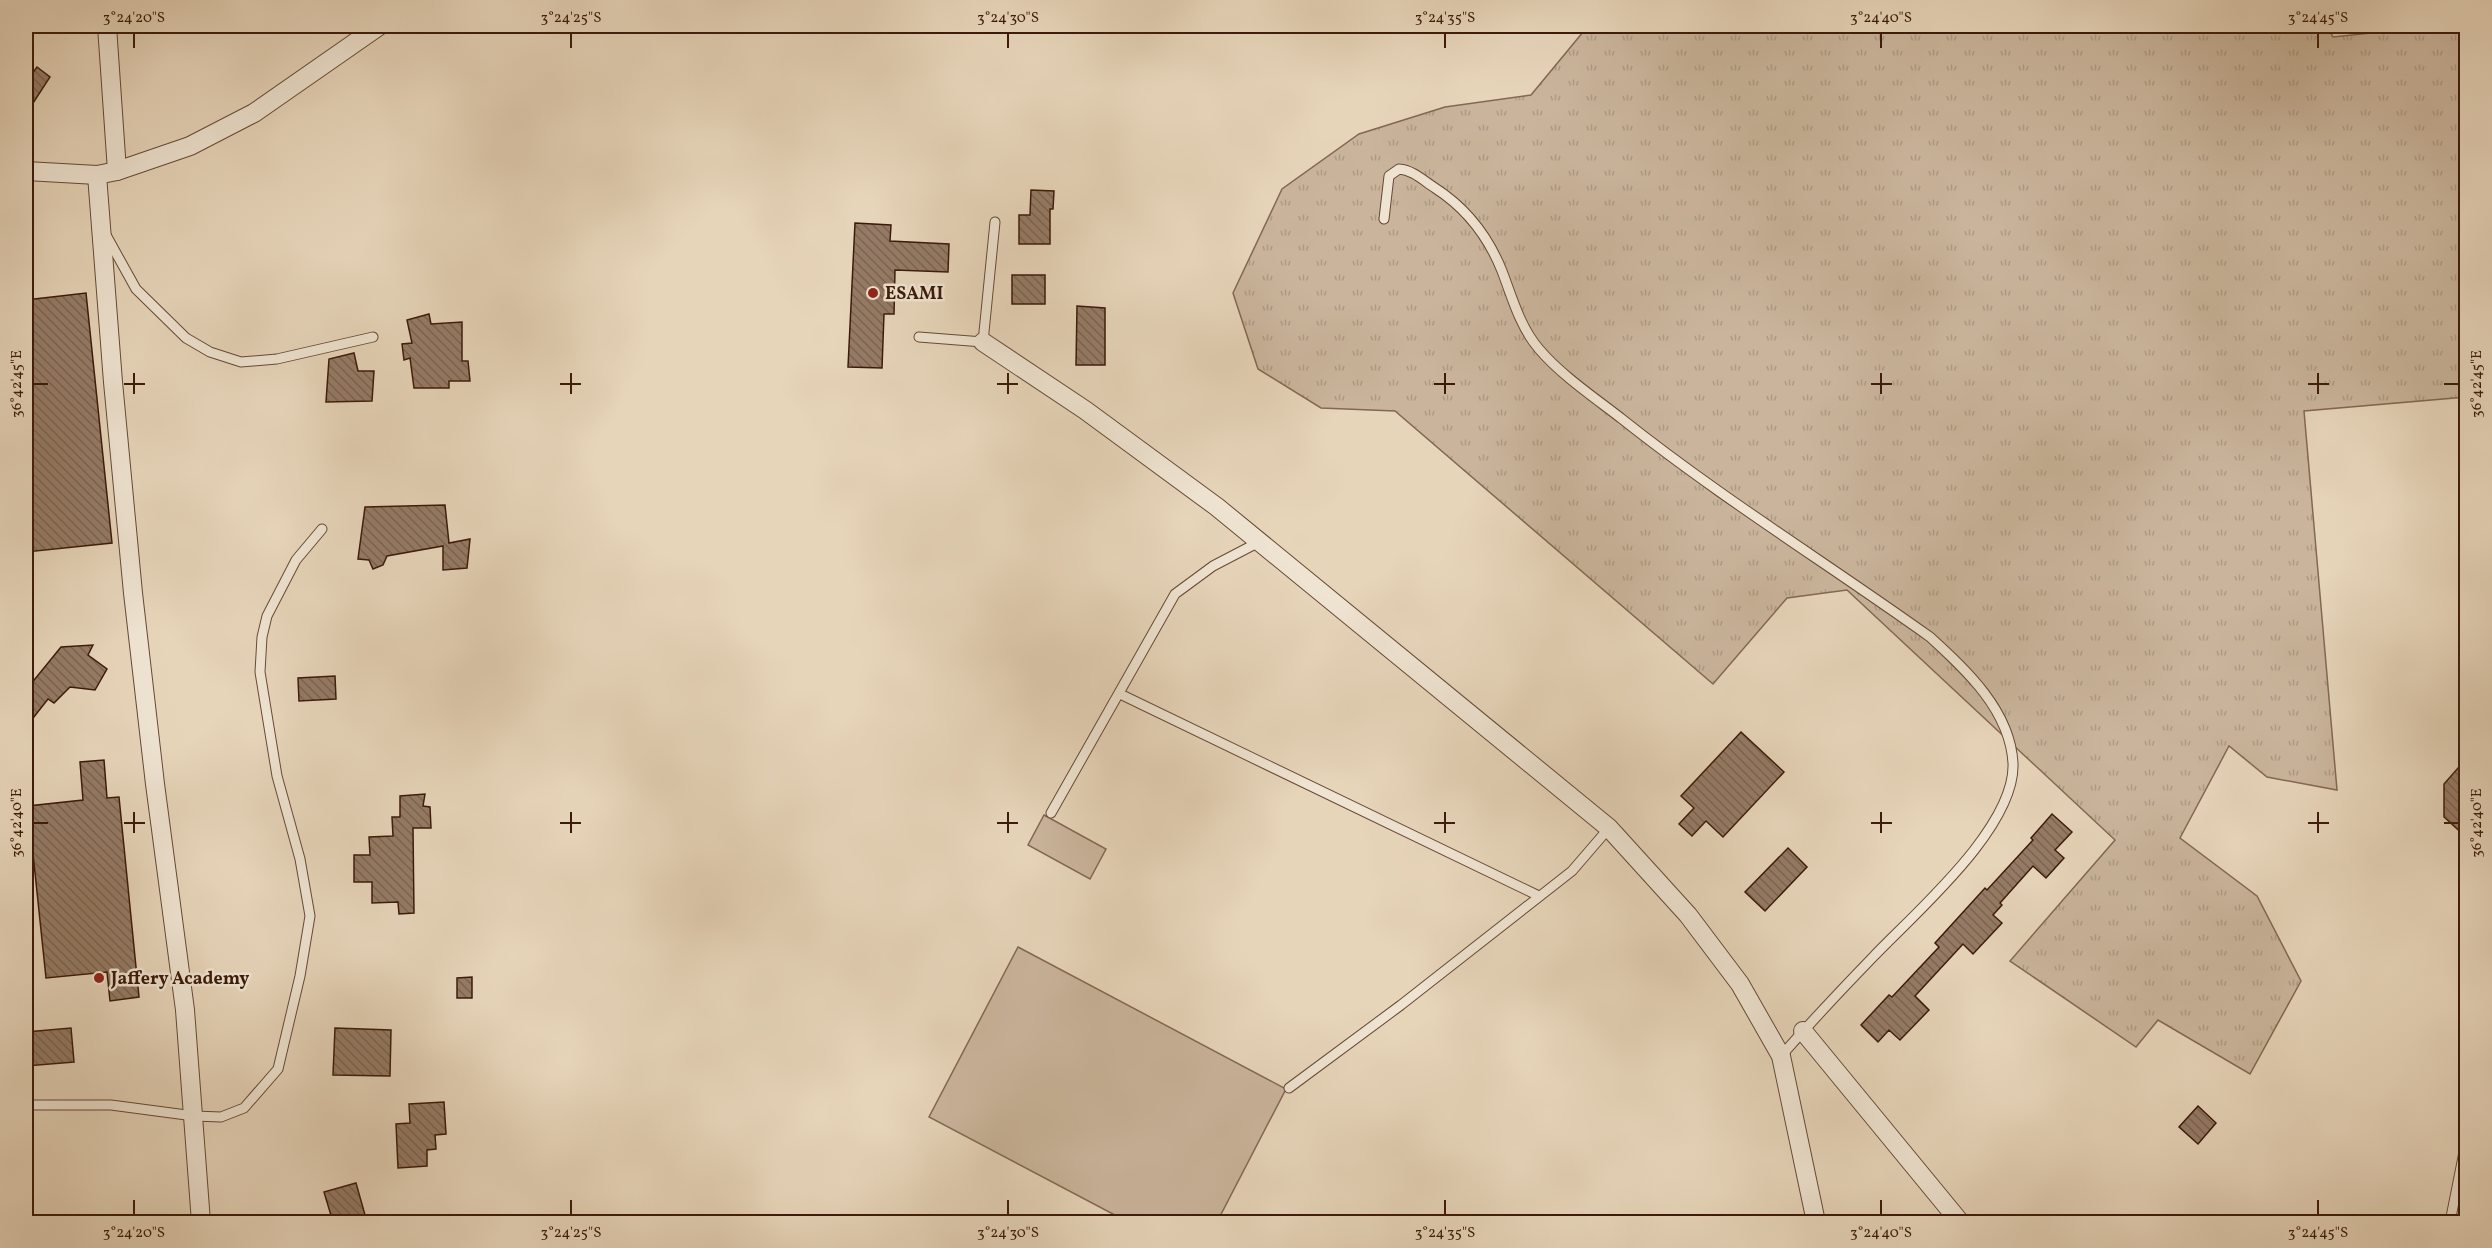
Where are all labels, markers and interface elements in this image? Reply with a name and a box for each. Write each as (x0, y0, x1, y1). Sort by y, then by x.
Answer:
text: 3°24'20"S (103, 8, 165, 29)
text: 3°24'25"S (541, 8, 601, 29)
text: 3°24'30"S (977, 8, 1039, 29)
text: 3°24'35"S (1415, 8, 1475, 29)
text: 3°24'40"S (1850, 8, 1912, 29)
text: 3°24'45"S (2288, 8, 2348, 29)
place label: ESAMI (885, 282, 943, 307)
marker: ESAMI (866, 286, 880, 300)
text: 36°42'45"E (7, 350, 28, 418)
text: 36°42'45"E (2467, 350, 2488, 418)
text: 36°42'40"E (7, 788, 28, 858)
text: 36°42'40"E (2467, 788, 2488, 858)
place label: Jaffery Academy (110, 967, 249, 992)
marker: Jaffery Academy (92, 971, 106, 985)
text: 3°24'20"S (103, 1223, 165, 1244)
text: 3°24'25"S (541, 1223, 601, 1244)
text: 3°24'30"S (977, 1223, 1039, 1244)
text: 3°24'35"S (1415, 1223, 1475, 1244)
text: 3°24'40"S (1850, 1223, 1912, 1244)
text: 3°24'45"S (2288, 1223, 2348, 1244)

